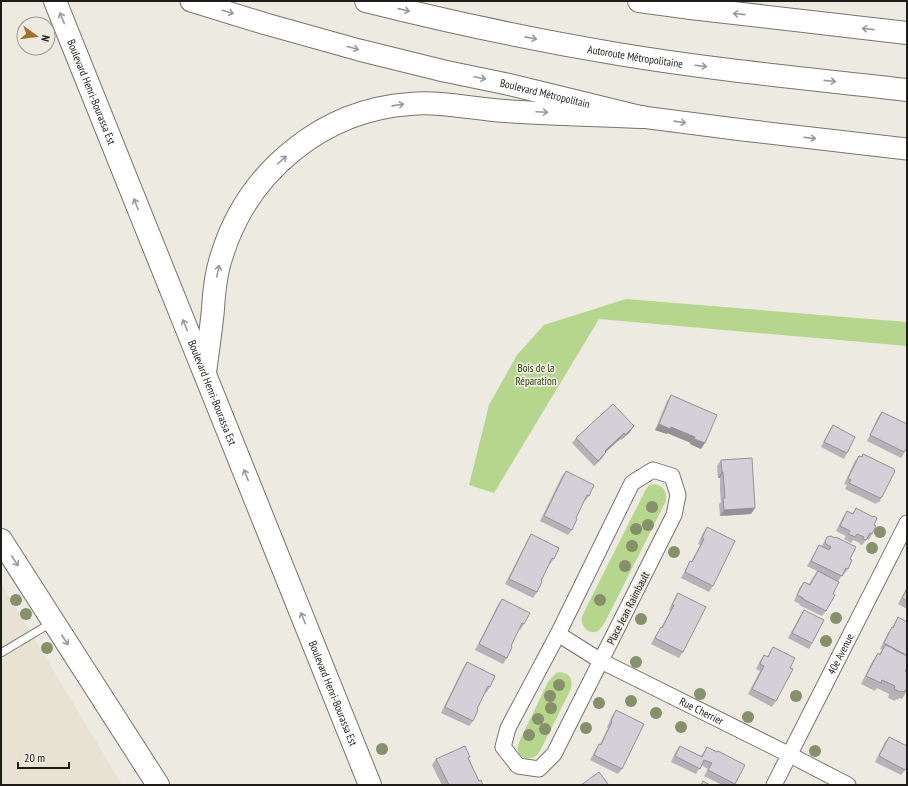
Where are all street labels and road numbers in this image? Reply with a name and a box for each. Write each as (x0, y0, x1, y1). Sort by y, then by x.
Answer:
street label: Boulevard Henri-Bourassa Est (64, 37, 119, 147)
street label: Autoroute Métropolitaine (587, 42, 684, 71)
street label: Boulevard Métropolitain (499, 76, 592, 111)
street label: Boulevard Henri-Bourassa Est (185, 338, 240, 447)
street label: Place Jean Raimbault (604, 569, 652, 647)
street label: 40e Avenue (824, 631, 857, 677)
street label: Boulevard Henri-Bourassa Est (306, 639, 361, 748)
street label: Rue Cherrier (677, 694, 726, 728)

